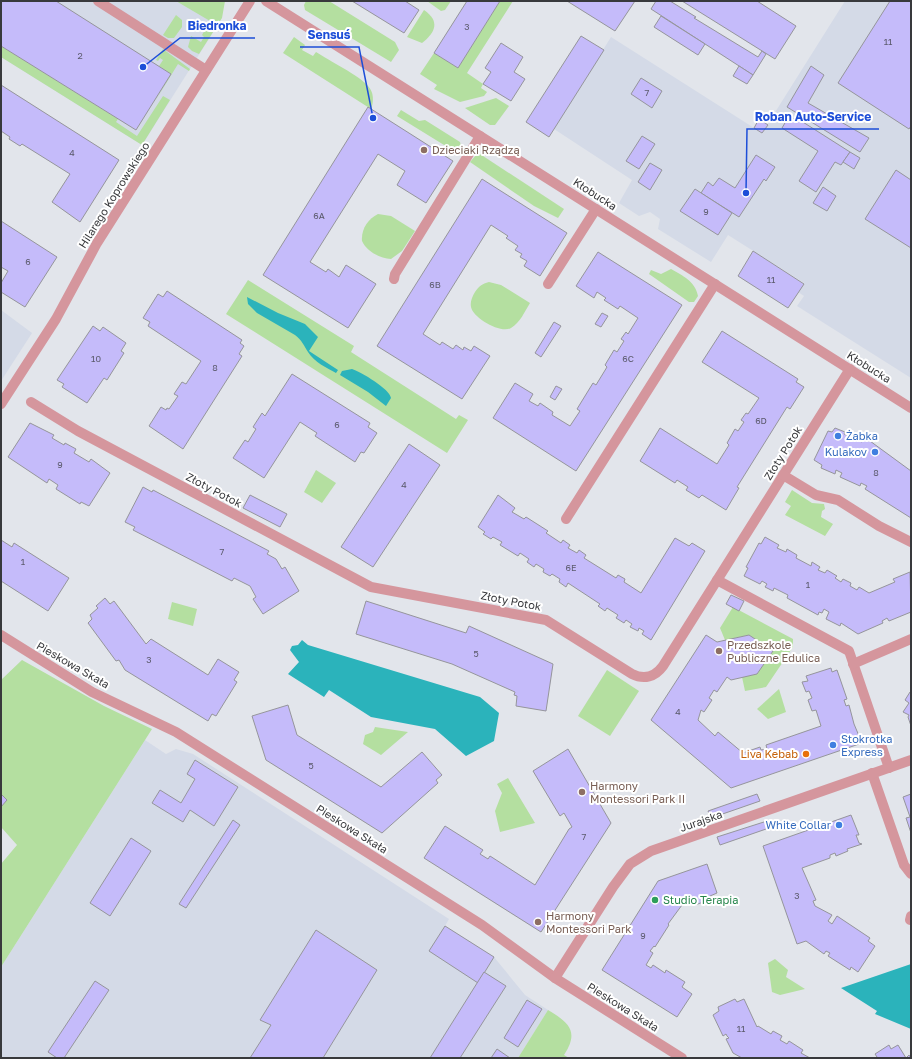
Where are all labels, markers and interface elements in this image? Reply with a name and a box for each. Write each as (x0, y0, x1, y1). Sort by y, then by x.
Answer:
callout: Biedronka (180, 14, 255, 38)
text: Biedronka (188, 18, 247, 33)
house number: 3 (464, 21, 470, 32)
callout: Sensuś (300, 23, 359, 47)
text: Sensuś (308, 27, 351, 42)
house number: 11 (884, 36, 893, 47)
house number: 2 (77, 50, 83, 61)
house number: 7 (645, 87, 650, 98)
callout: Roban Auto-Service (747, 105, 879, 129)
text: Roban Auto-Service (755, 109, 871, 124)
street label: Hilarego Koprowskiego (76, 139, 152, 250)
place label: Dzieciaki Rządzą (432, 143, 520, 156)
marker: Dzieciaki Rządzą (419, 145, 429, 155)
house number: 4 (69, 147, 75, 158)
street label: Kłobucka (571, 175, 620, 212)
house number: 9 (703, 206, 709, 217)
house number: 6A (313, 210, 325, 221)
house number: 6 (25, 256, 31, 267)
house number: 11 (767, 274, 776, 285)
house number: 6B (429, 279, 441, 290)
street label: Kłobucka (845, 348, 894, 385)
house number: 10 (91, 353, 101, 364)
house number: 6C (622, 353, 634, 364)
house number: 8 (212, 362, 218, 373)
house number: 6D (755, 415, 767, 426)
house number: 6 (334, 419, 340, 430)
street label: Złoty Potok (761, 423, 804, 482)
place label: Żabka (846, 429, 878, 442)
marker: Żabka (833, 431, 843, 441)
place label: Kulakov (825, 445, 867, 458)
marker: Kulakov (870, 447, 880, 457)
house number: 9 (57, 459, 63, 470)
house number: 8 (873, 467, 879, 478)
street label: Złoty Potok (184, 469, 244, 510)
house number: 4 (401, 479, 407, 490)
house number: 7 (220, 546, 225, 557)
house number: 1 (21, 556, 26, 567)
house number: 6E (566, 562, 576, 573)
house number: 1 (806, 579, 811, 590)
street label: Złoty Potok (480, 588, 542, 613)
street label: Pieskowa Skała (35, 638, 112, 691)
place label: Przedszkole Publiczne Edulica (727, 638, 820, 664)
marker: Przedszkole Publiczne Edulica (714, 646, 724, 656)
house number: 5 (473, 648, 479, 659)
house number: 3 (146, 654, 152, 665)
house number: 4 (675, 706, 681, 717)
place label: Stokrotka Express (841, 732, 893, 758)
marker: Stokrotka Express (828, 740, 838, 750)
place label: Liva Kebab (740, 747, 798, 760)
marker: Liva Kebab (801, 749, 811, 759)
house number: 5 (308, 760, 314, 771)
place label: Harmony Montessori Park II (590, 779, 685, 805)
marker: Harmony Montessori Park II (577, 787, 587, 797)
street label: Pieskowa Skała (314, 801, 390, 856)
street label: Jurajska (678, 807, 724, 834)
place label: White Collar (766, 818, 832, 831)
marker: White Collar (834, 820, 844, 830)
house number: 7 (582, 831, 587, 842)
house number: 3 (794, 890, 800, 901)
place label: Studio Terapia (663, 893, 738, 906)
marker: Studio Terapia (650, 895, 660, 905)
place label: Harmony Montessori Park (546, 909, 632, 935)
marker: Harmony Montessori Park (533, 917, 543, 927)
house number: 9 (640, 930, 646, 941)
street label: Pieskowa Skała (585, 979, 661, 1034)
house number: 11 (737, 1023, 746, 1034)

